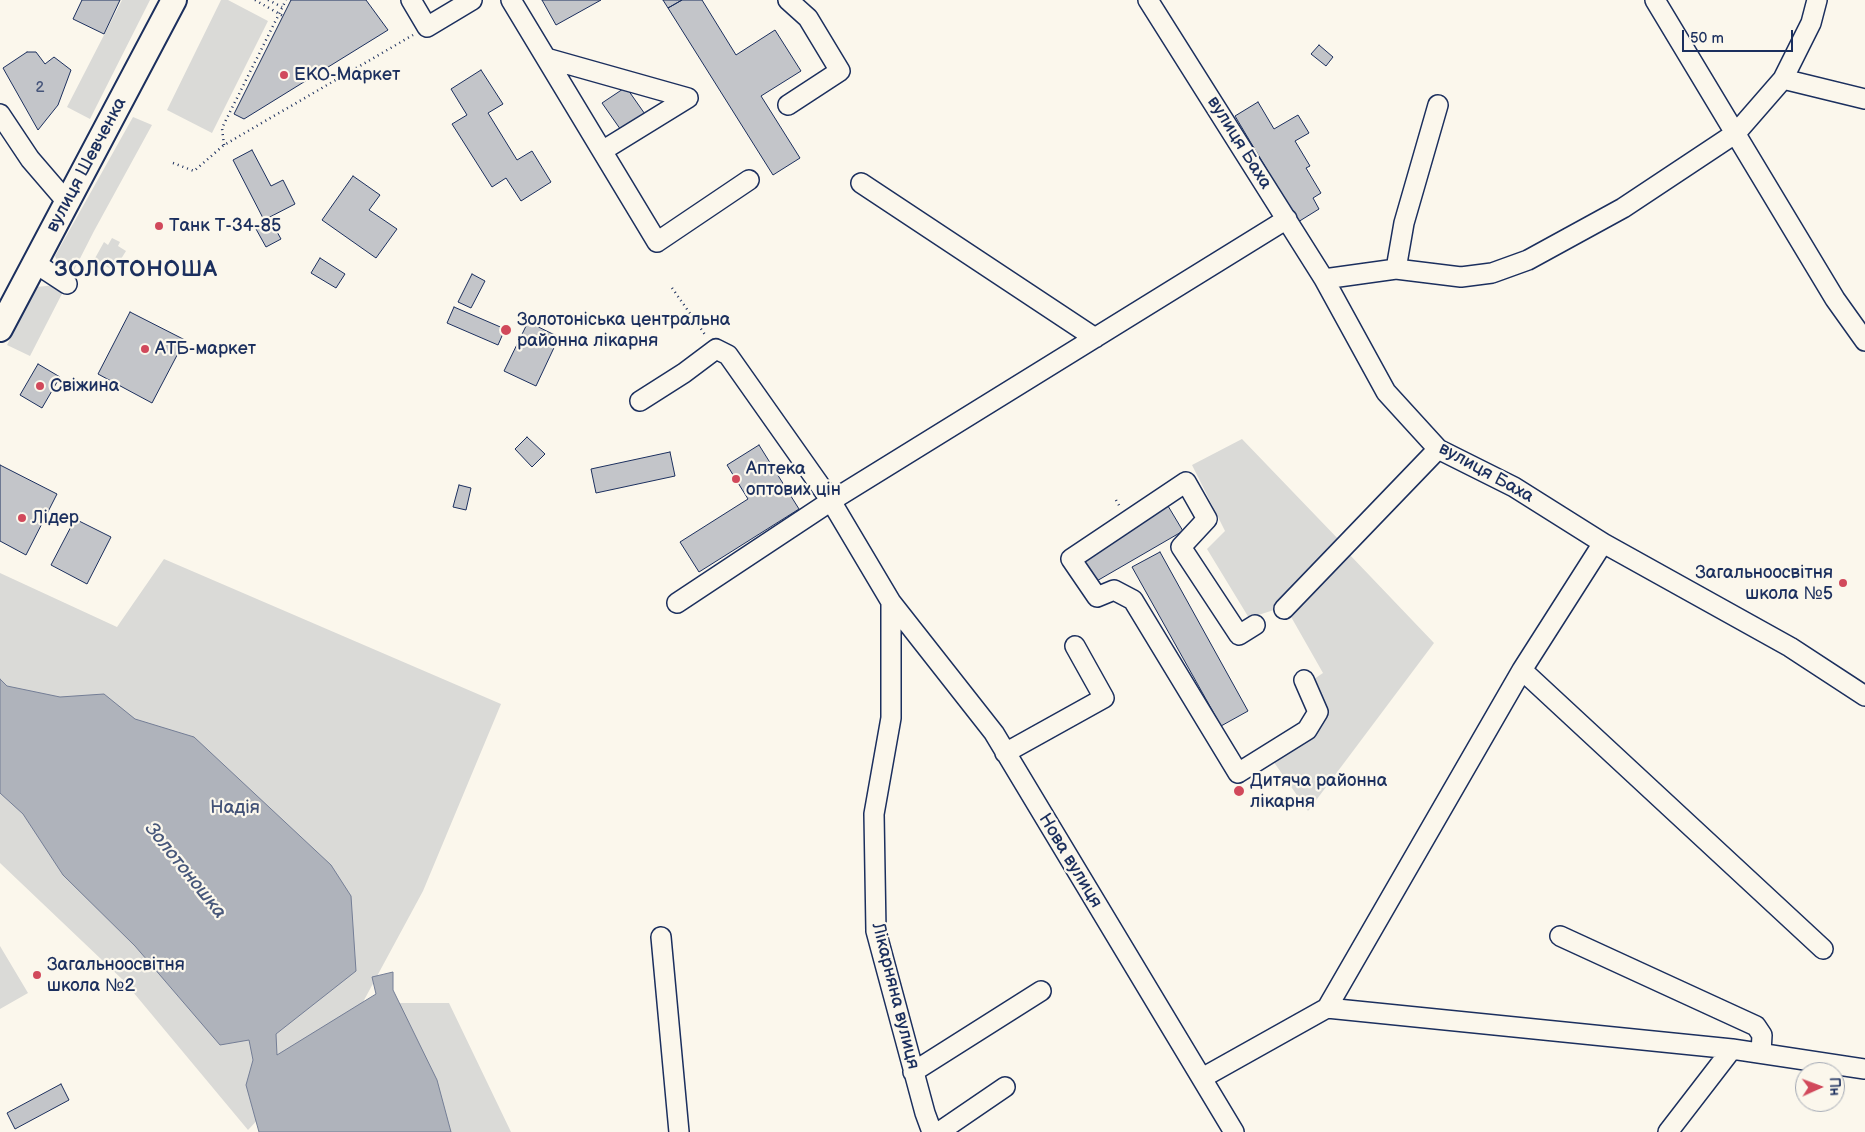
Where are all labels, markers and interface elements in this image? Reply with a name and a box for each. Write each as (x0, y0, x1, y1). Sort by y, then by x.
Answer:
scale bar (1685, 20, 1796, 52)
text: 50 m (1690, 29, 1724, 48)
place label: ЕКО-Маркет (294, 64, 400, 86)
marker: ЕКО-Маркет (278, 69, 290, 81)
house number: 2 (36, 79, 44, 97)
street label: вулиця Баха (1202, 93, 1276, 193)
street label: вулиця Шевченка (42, 94, 132, 236)
place label: Танк Т-34-85 (169, 215, 281, 237)
marker: Танк Т-34-85 (153, 220, 165, 232)
district label: ЗОЛОТОНОША (53, 257, 219, 283)
place label: Золотоніська центральна районна лікарня (517, 309, 730, 352)
marker: Золотоніська центральна районна лікарня (499, 323, 513, 337)
place label: АТБ-маркет (155, 338, 256, 360)
marker: АТБ-маркет (139, 343, 151, 355)
place label: Свіжина (50, 375, 119, 397)
marker: Свіжина (34, 380, 46, 392)
street label: вулиця Баха (1435, 438, 1537, 508)
place label: Аптека оптових цін (746, 458, 841, 500)
marker: Аптека оптових цін (730, 473, 742, 485)
place label: Лідер (32, 507, 79, 529)
marker: Лідер (16, 512, 28, 524)
place label: Загальноосвітня школа №5 (1695, 562, 1833, 604)
marker: Загальноосвітня школа №5 (1837, 577, 1849, 589)
place label: Дитяча районна лікарня (1250, 770, 1387, 812)
marker: Дитяча районна лікарня (1232, 784, 1246, 798)
park label: Надія (210, 797, 260, 819)
street label: Нова вулиця (1033, 810, 1107, 912)
water label: Золотоношка (139, 818, 231, 924)
street label: Лікарняна вулиця (866, 920, 924, 1072)
place label: Загальноосвітня школа №2 (47, 954, 185, 996)
marker: Загальноосвітня школа №2 (31, 969, 43, 981)
north arrow (1795, 1062, 1845, 1112)
text: Пн (1826, 1077, 1843, 1096)

